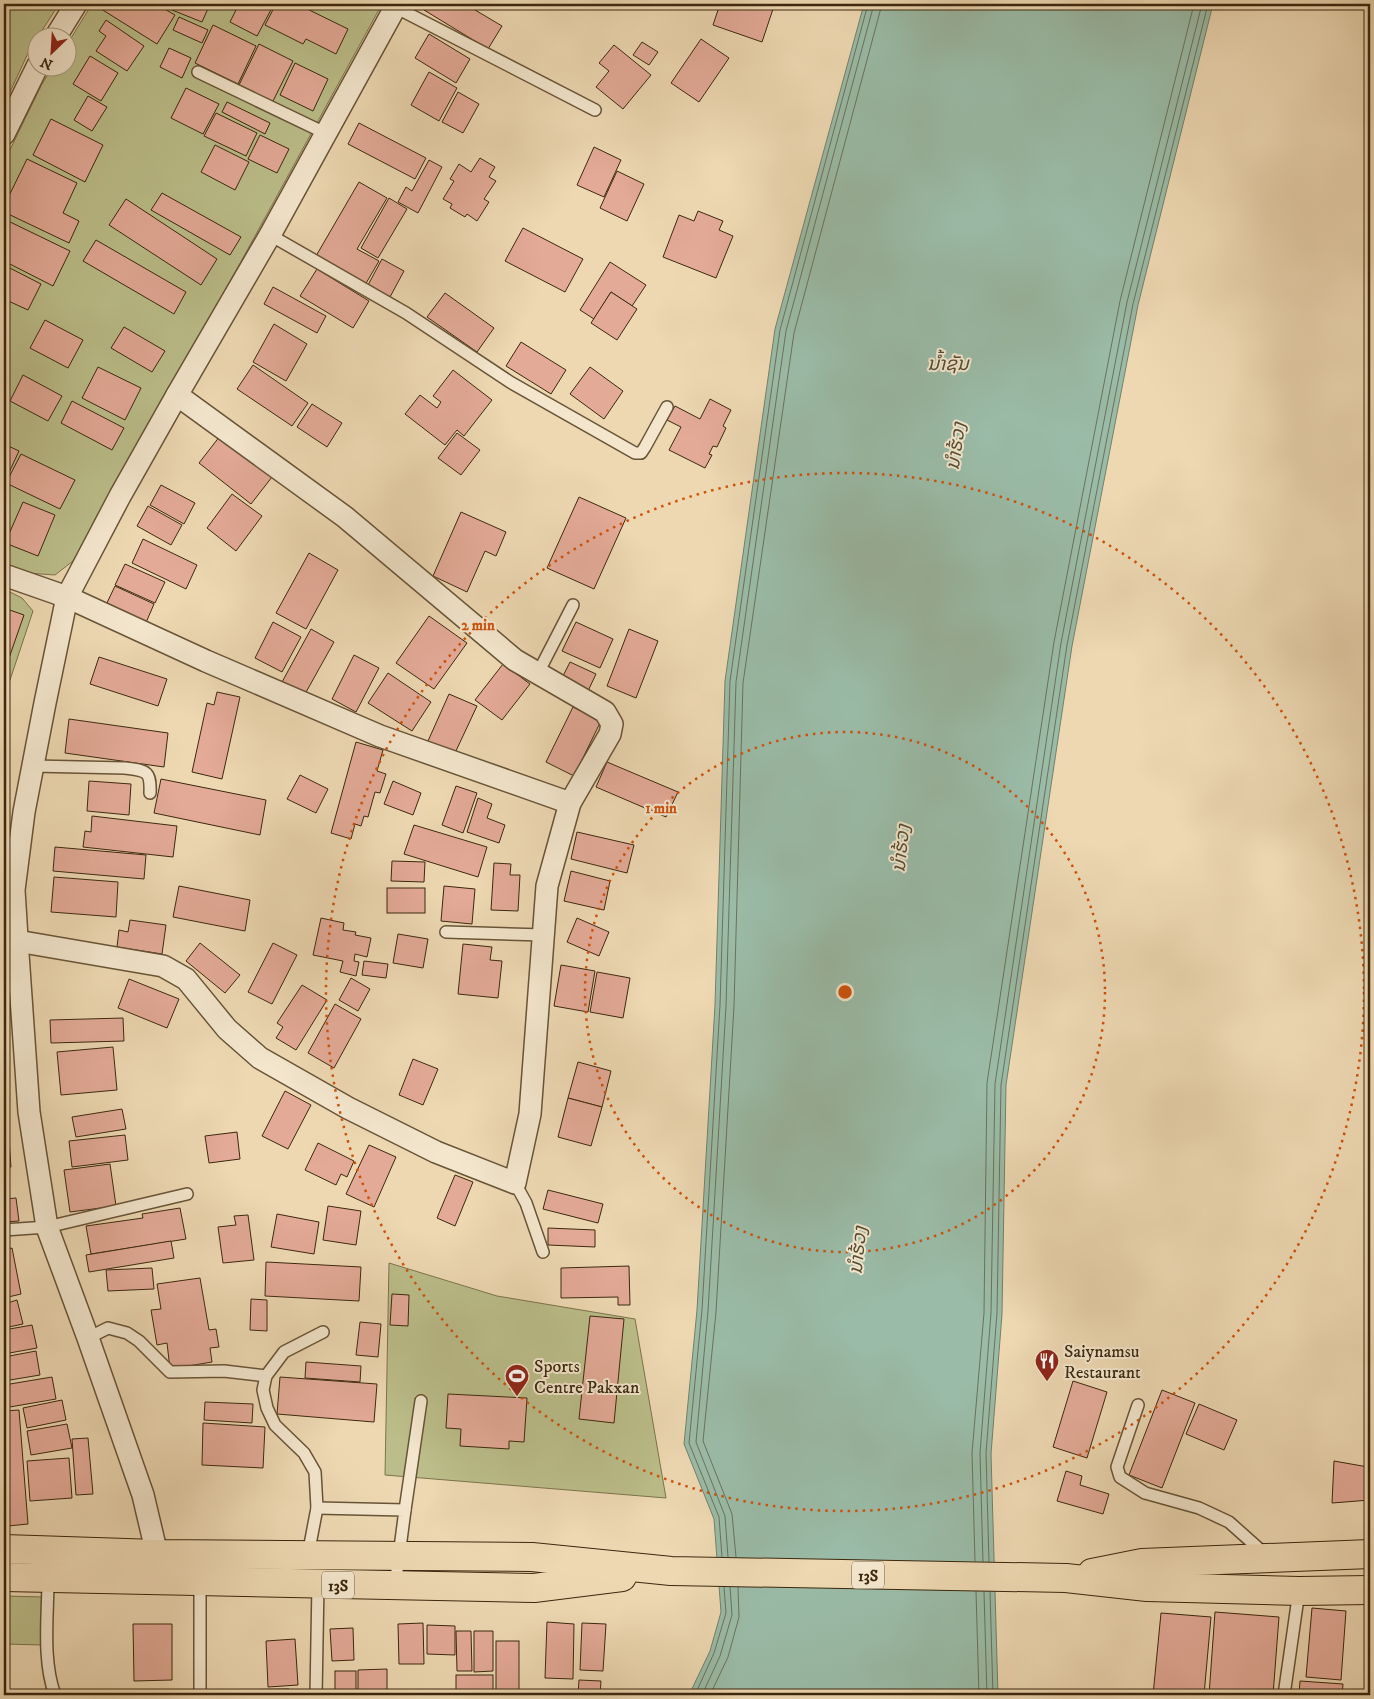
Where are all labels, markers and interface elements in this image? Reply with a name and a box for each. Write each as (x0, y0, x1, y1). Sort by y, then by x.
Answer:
north arrow (28, 28, 78, 78)
text: N (37, 52, 56, 73)
water label: ນ້ຳຊັນ (927, 349, 970, 376)
water label: ນຳ້ຮວງ (942, 420, 971, 471)
text: 2 min (461, 616, 495, 635)
text: 1 min (645, 799, 677, 818)
water label: ນຳ້ຮວງ (888, 822, 916, 873)
centre of rings (836, 983, 854, 1001)
water label: ນຳ້ຮວງ (845, 1224, 873, 1275)
place label: Saiynamsu Restaurant (1064, 1341, 1141, 1384)
restaurant icon: Saiynamsu Restaurant (1034, 1348, 1060, 1382)
place label: Sports Centre Pakxan (534, 1356, 640, 1399)
sports icon: Sports Centre Pakxan (504, 1363, 530, 1397)
road number: 13S (852, 1562, 884, 1588)
road number: 13S (322, 1572, 354, 1598)

